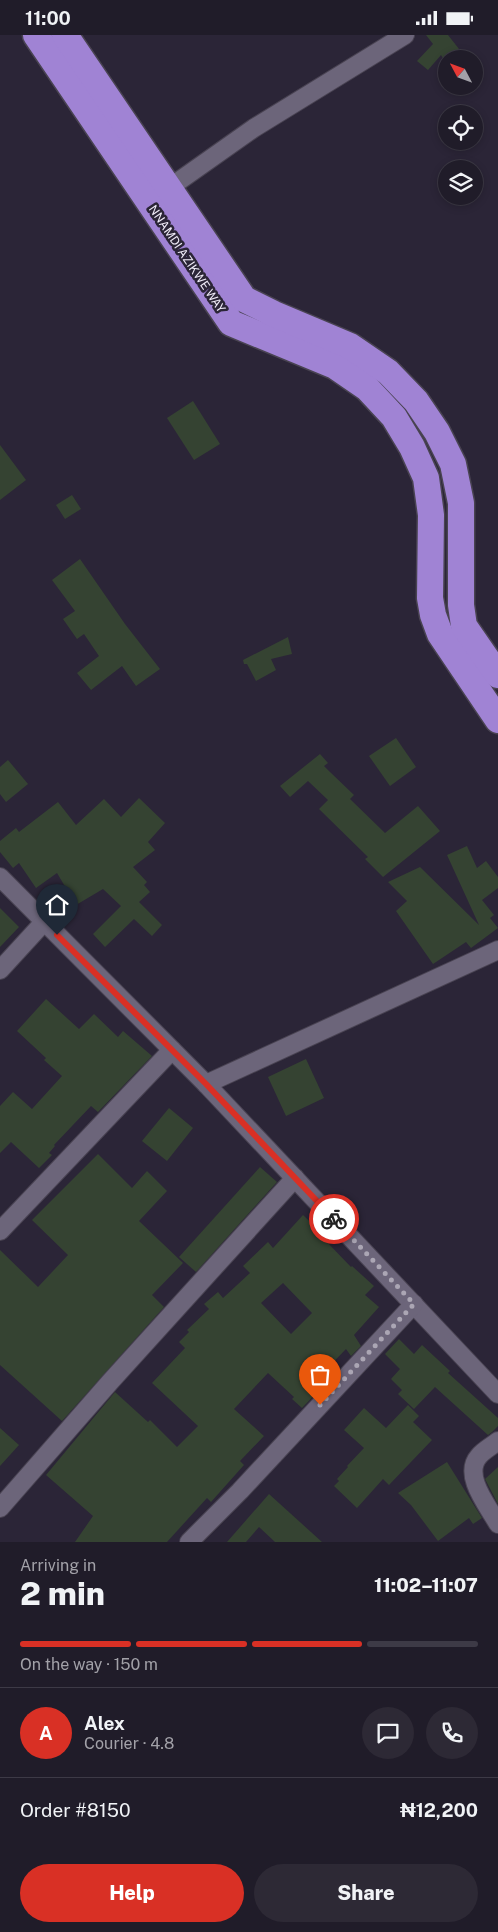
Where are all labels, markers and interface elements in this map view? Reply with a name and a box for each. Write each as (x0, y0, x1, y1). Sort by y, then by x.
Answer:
text: 11:00 (25, 7, 71, 29)
north arrow (438, 50, 482, 95)
map controls (438, 50, 483, 205)
button: locate (438, 105, 483, 150)
button: layers (438, 160, 483, 205)
street label: NNAMDI AZIKWE WAY (146, 203, 229, 316)
pin (36, 884, 78, 935)
icon: home (43, 891, 71, 919)
courier (309, 1194, 359, 1244)
icon: bike (320, 1205, 348, 1233)
pin (299, 1354, 341, 1405)
icon: bag (306, 1361, 334, 1389)
text: Arriving in (20, 1556, 96, 1575)
text: 11:02–11:07 (374, 1574, 478, 1596)
text: 2 min (20, 1575, 105, 1612)
text: On the way · 150 m (20, 1655, 158, 1674)
button: chat (362, 1707, 414, 1759)
button: phone (426, 1707, 478, 1759)
text: Alex (84, 1712, 125, 1734)
text: A (39, 1722, 53, 1744)
text: Courier · 4.8 (84, 1734, 174, 1753)
text: Order #8150 (20, 1799, 131, 1821)
text: ₦12,200 (400, 1799, 478, 1821)
button: Help (20, 1864, 244, 1922)
button: Share (254, 1864, 478, 1922)

